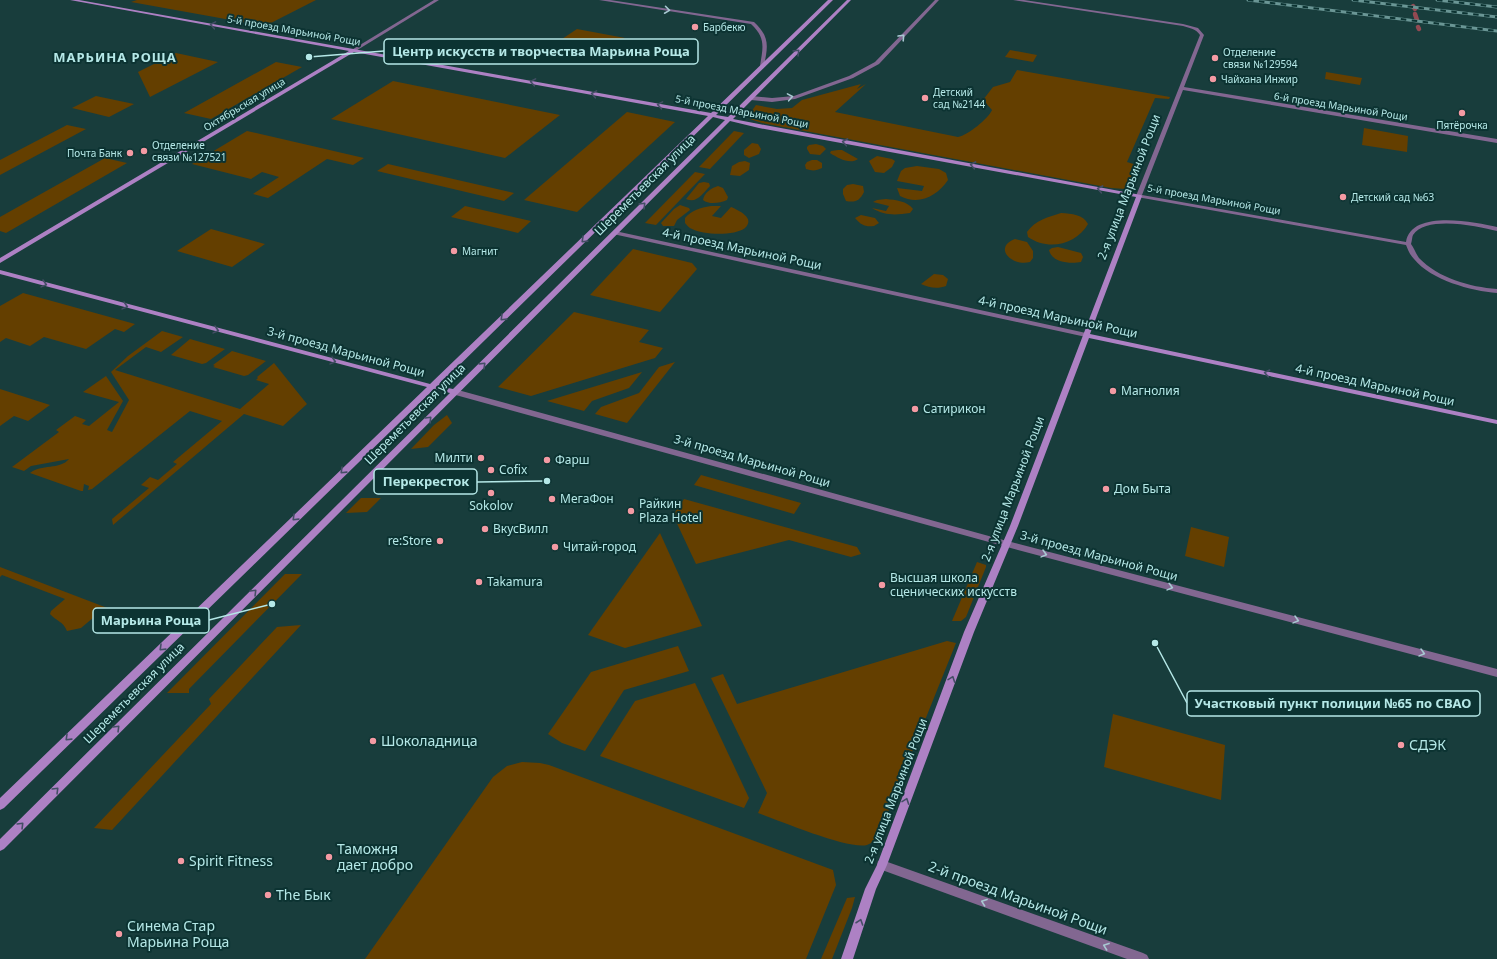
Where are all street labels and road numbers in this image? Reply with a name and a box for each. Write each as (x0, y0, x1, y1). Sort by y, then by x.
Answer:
street label: 5-й проезд Марьиной Рощи (226, 11, 362, 49)
street label: Октябрьская улица (200, 74, 288, 134)
street label: 6-й проезд Марьиной Рощи (1273, 89, 1409, 123)
street label: 5-й проезд Марьиной Рощи (674, 91, 810, 131)
street label: 2-я улица Марьиной Рощи (1093, 112, 1164, 262)
street label: Шереметьевская улица (590, 130, 699, 239)
street label: 5-й проезд Марьиной Рощи (1146, 180, 1282, 218)
street label: 4-й проезд Марьиной Рощи (661, 223, 823, 274)
street label: 4-й проезд Марьиной Рощи (977, 291, 1139, 342)
street label: 3-й проезд Марьиной Рощи (266, 322, 427, 381)
street label: Шереметьевская улица (360, 359, 469, 468)
street label: 4-й проезд Марьиной Рощи (1294, 359, 1456, 410)
street label: 2-я улица Марьиной Рощи (977, 414, 1048, 564)
street label: 3-й проезд Марьиной Рощи (672, 430, 832, 491)
street label: 3-й проезд Марьиной Рощи (1019, 526, 1180, 585)
street label: Шереметьевская улица (79, 638, 188, 747)
street label: 2-я улица Марьиной Рощи (860, 716, 931, 866)
street label: 2-й проезд Марьиной Рощи (926, 856, 1110, 939)

